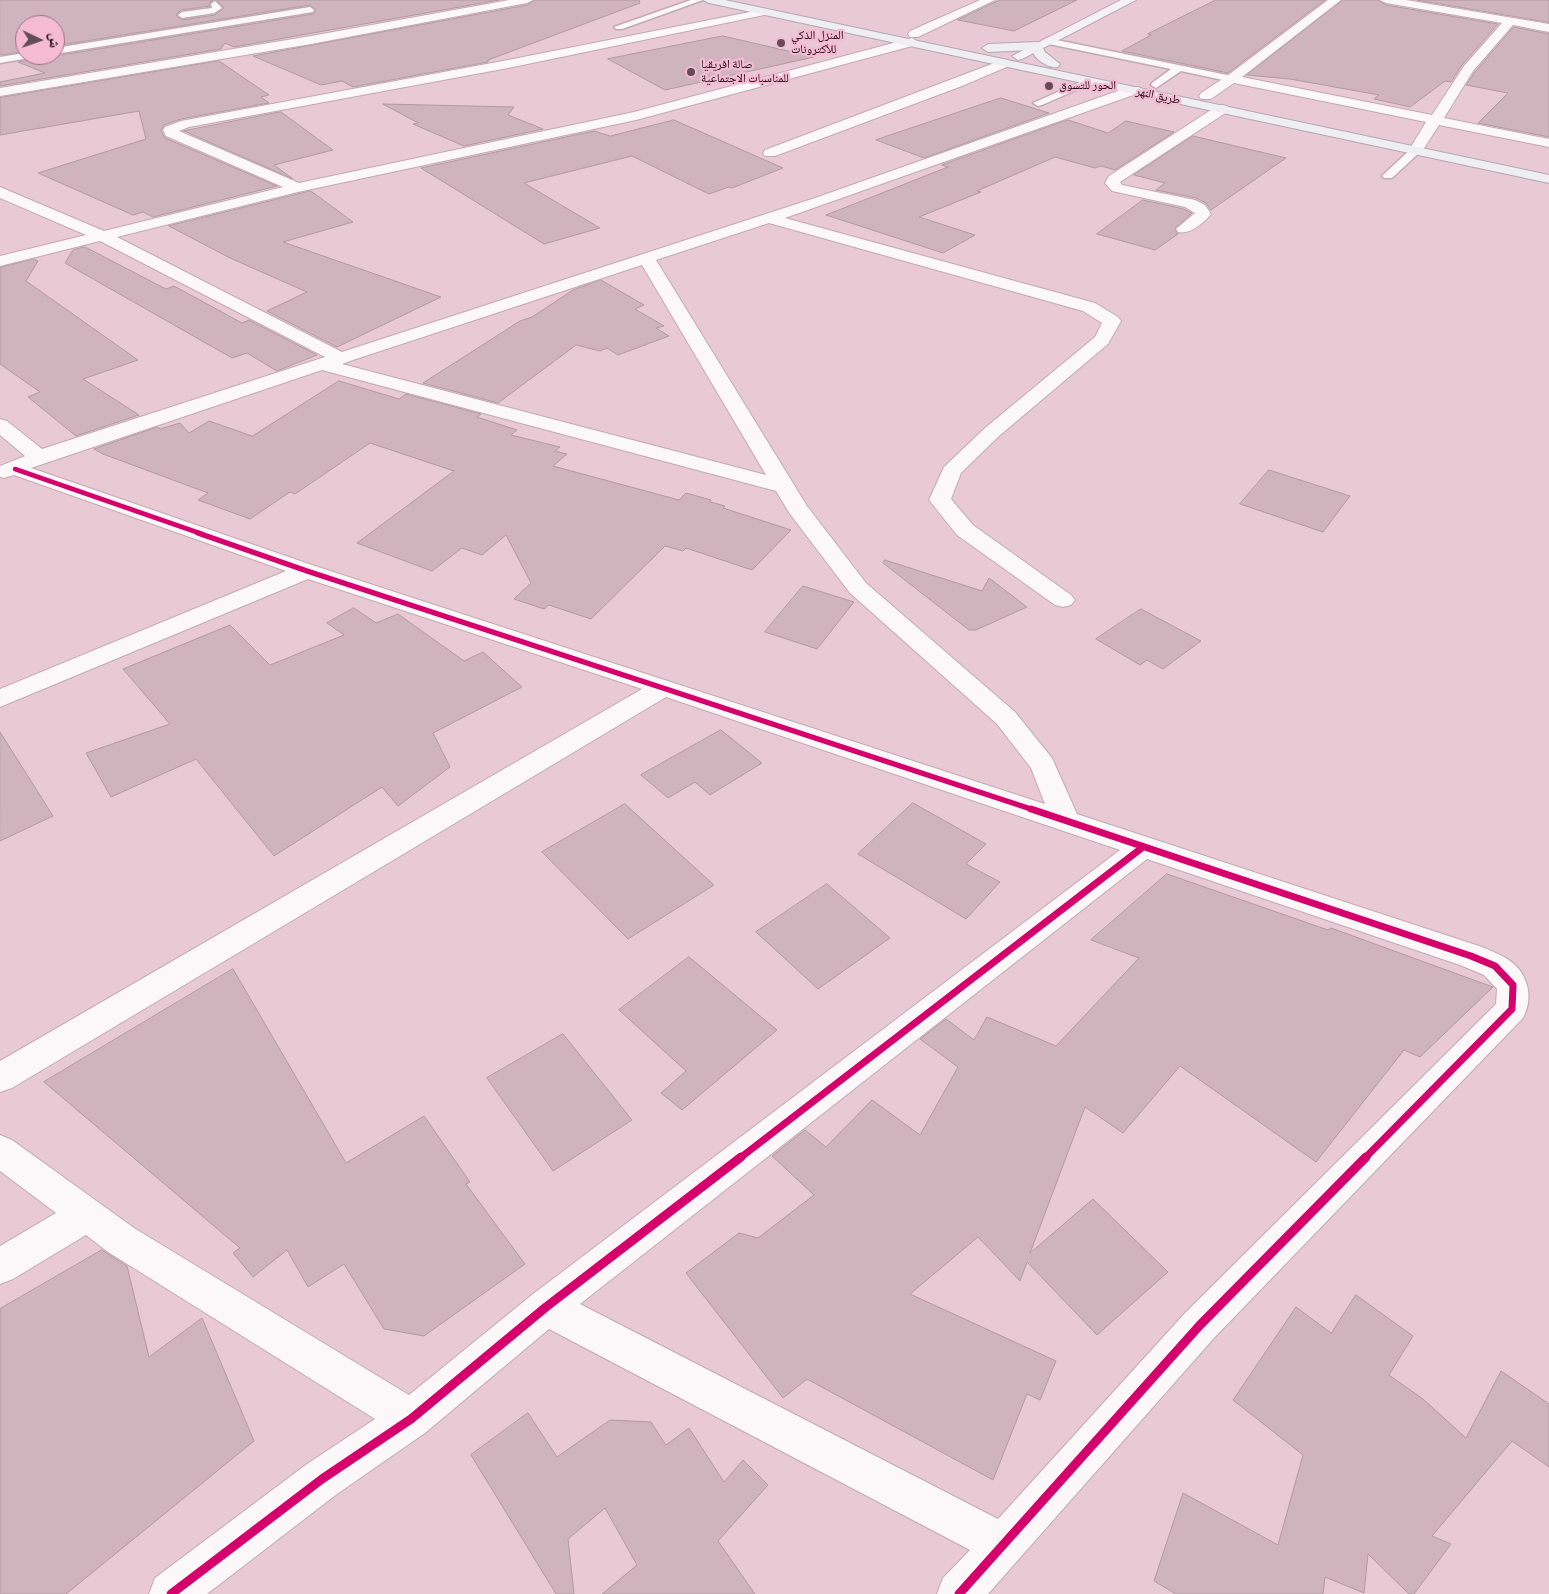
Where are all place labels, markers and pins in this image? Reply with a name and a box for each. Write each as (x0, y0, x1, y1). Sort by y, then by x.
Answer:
place label: المنزل الذكي للأكترونات (791, 29, 844, 57)
marker: المنزل الذكي للأكترونات (775, 37, 787, 49)
place label: صالة افريقيا للمناسبات الاجتماعية (701, 58, 789, 86)
marker: صالة افريقيا للمناسبات الاجتماعية (685, 66, 697, 78)
place label: الحور للتسوق (1059, 79, 1116, 93)
marker: الحور للتسوق (1043, 80, 1055, 92)

